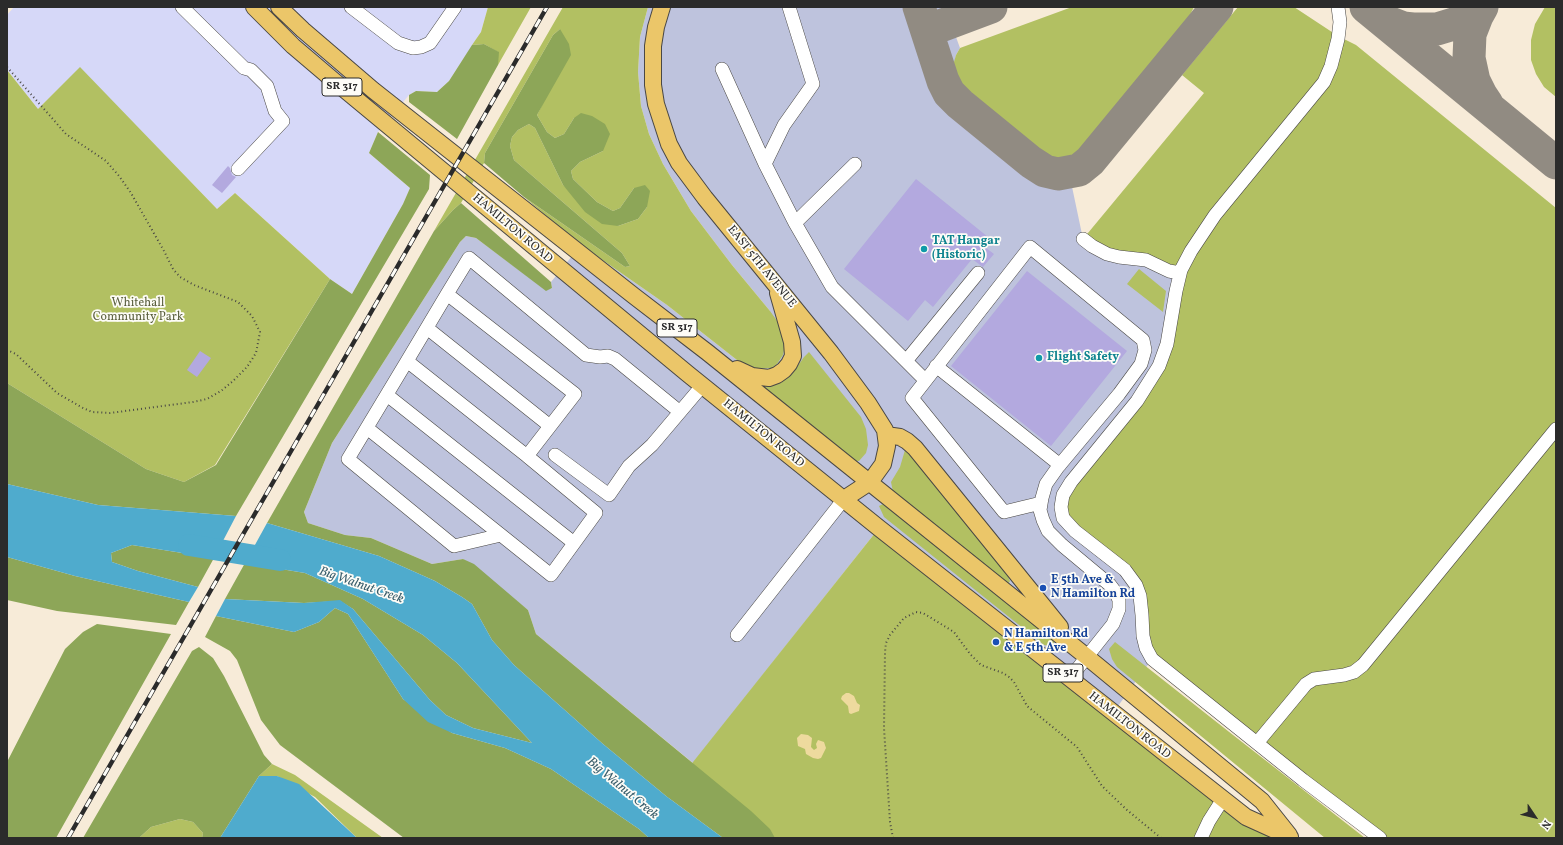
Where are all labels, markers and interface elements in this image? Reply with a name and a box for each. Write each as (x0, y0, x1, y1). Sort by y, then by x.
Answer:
road number: SR 317 (322, 78, 362, 96)
street label: HAMILTON ROAD (469, 191, 555, 267)
street label: EAST 5TH AVENUE (724, 223, 798, 311)
place label: TAT Hangar (Historic) (932, 235, 1000, 263)
marker: TAT Hangar (Historic) (919, 244, 929, 254)
park label: Whitehall Community Park (93, 297, 183, 325)
road number: SR 317 (657, 319, 697, 337)
place label: Flight Safety (1047, 351, 1119, 365)
marker: Flight Safety (1034, 353, 1044, 363)
street label: HAMILTON ROAD (720, 397, 806, 471)
water label: Big Walnut Creek (317, 564, 405, 608)
place label: E 5th Ave & N Hamilton Rd (1051, 574, 1135, 602)
marker: E 5th Ave & N Hamilton Rd (1038, 583, 1048, 593)
place label: N Hamilton Rd & E 5th Ave (1004, 628, 1088, 656)
marker: N Hamilton Rd & E 5th Ave (991, 637, 1001, 647)
road number: SR 317 (1043, 664, 1083, 682)
street label: HAMILTON ROAD (1085, 690, 1173, 762)
water label: Big Walnut Creek (583, 755, 661, 823)
north arrow (1515, 797, 1555, 837)
text: N (1537, 817, 1554, 832)

